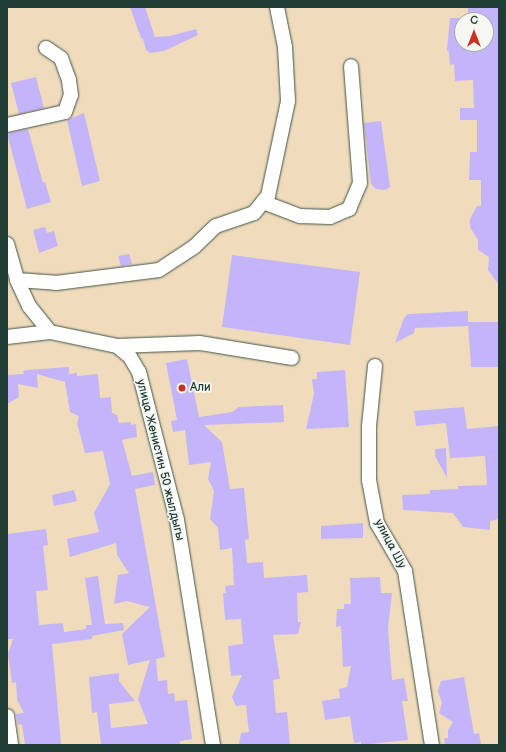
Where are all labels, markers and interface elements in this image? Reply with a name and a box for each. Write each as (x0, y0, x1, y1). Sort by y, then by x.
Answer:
north arrow (454, 12, 494, 52)
text: С (470, 14, 478, 27)
street label: улица Женистин 50 жылдыгы (133, 378, 187, 542)
place label: Али (190, 381, 211, 395)
marker: Али (177, 383, 187, 393)
street label: улица Шу (371, 517, 409, 571)

